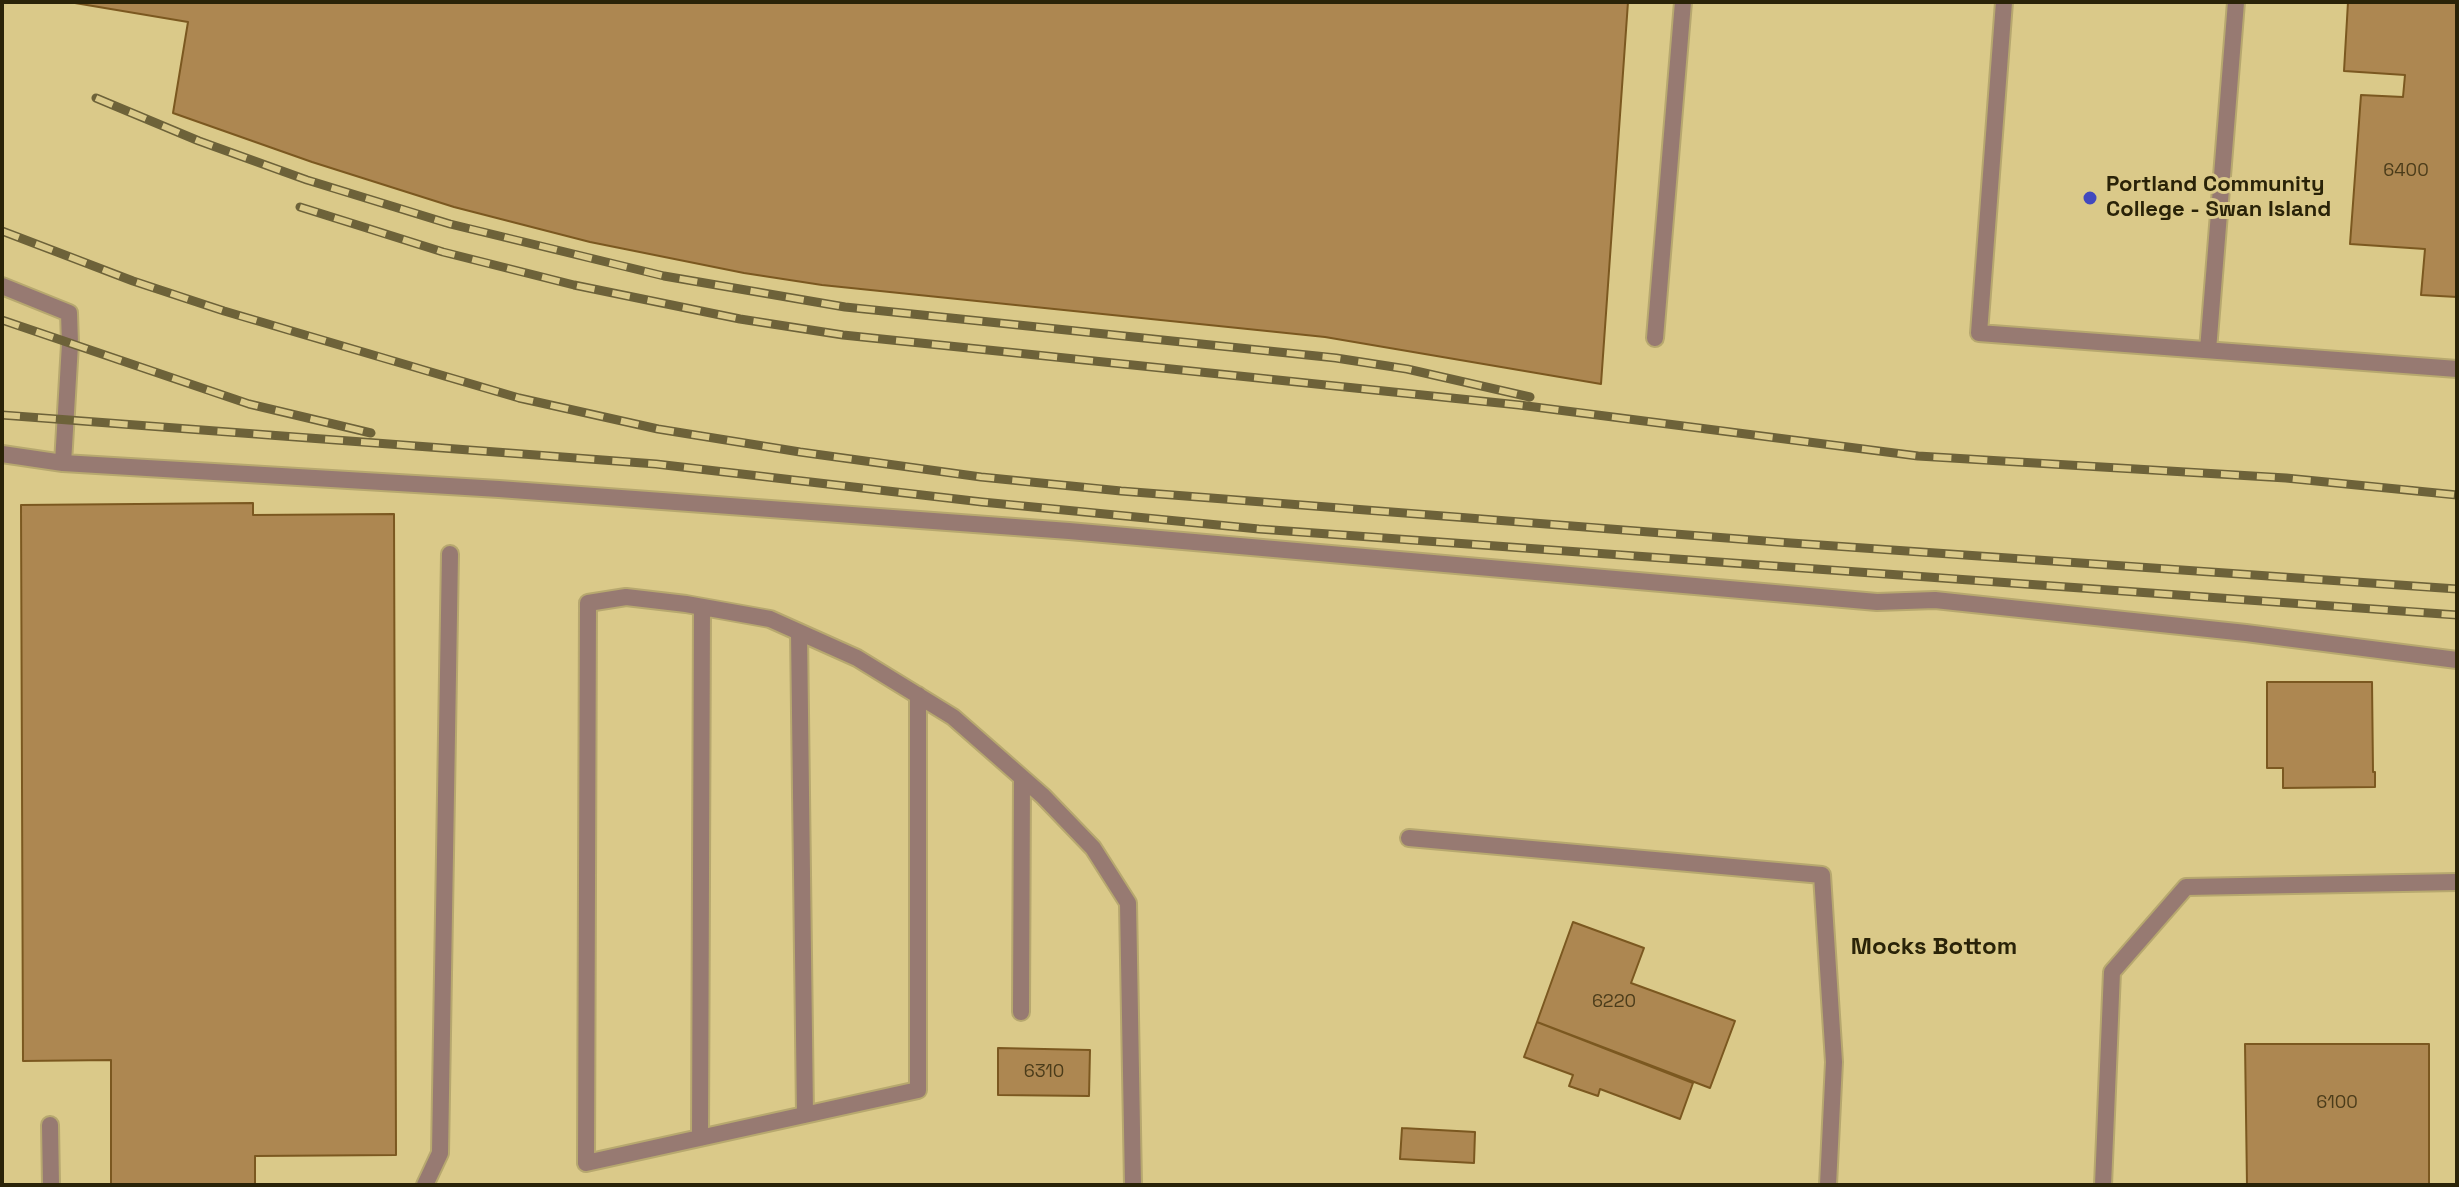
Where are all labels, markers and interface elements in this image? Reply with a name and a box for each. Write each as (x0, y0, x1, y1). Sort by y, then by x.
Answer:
house number: 6400 (2383, 160, 2429, 182)
place label: Portland Community College - Swan Island (2106, 172, 2331, 224)
marker: Portland Community College - Swan Island (2081, 189, 2099, 207)
district label: Mocks Bottom (1851, 933, 2017, 961)
house number: 6220 (1592, 991, 1636, 1013)
house number: 6310 (1024, 1061, 1064, 1083)
house number: 6100 (2316, 1092, 2358, 1114)

